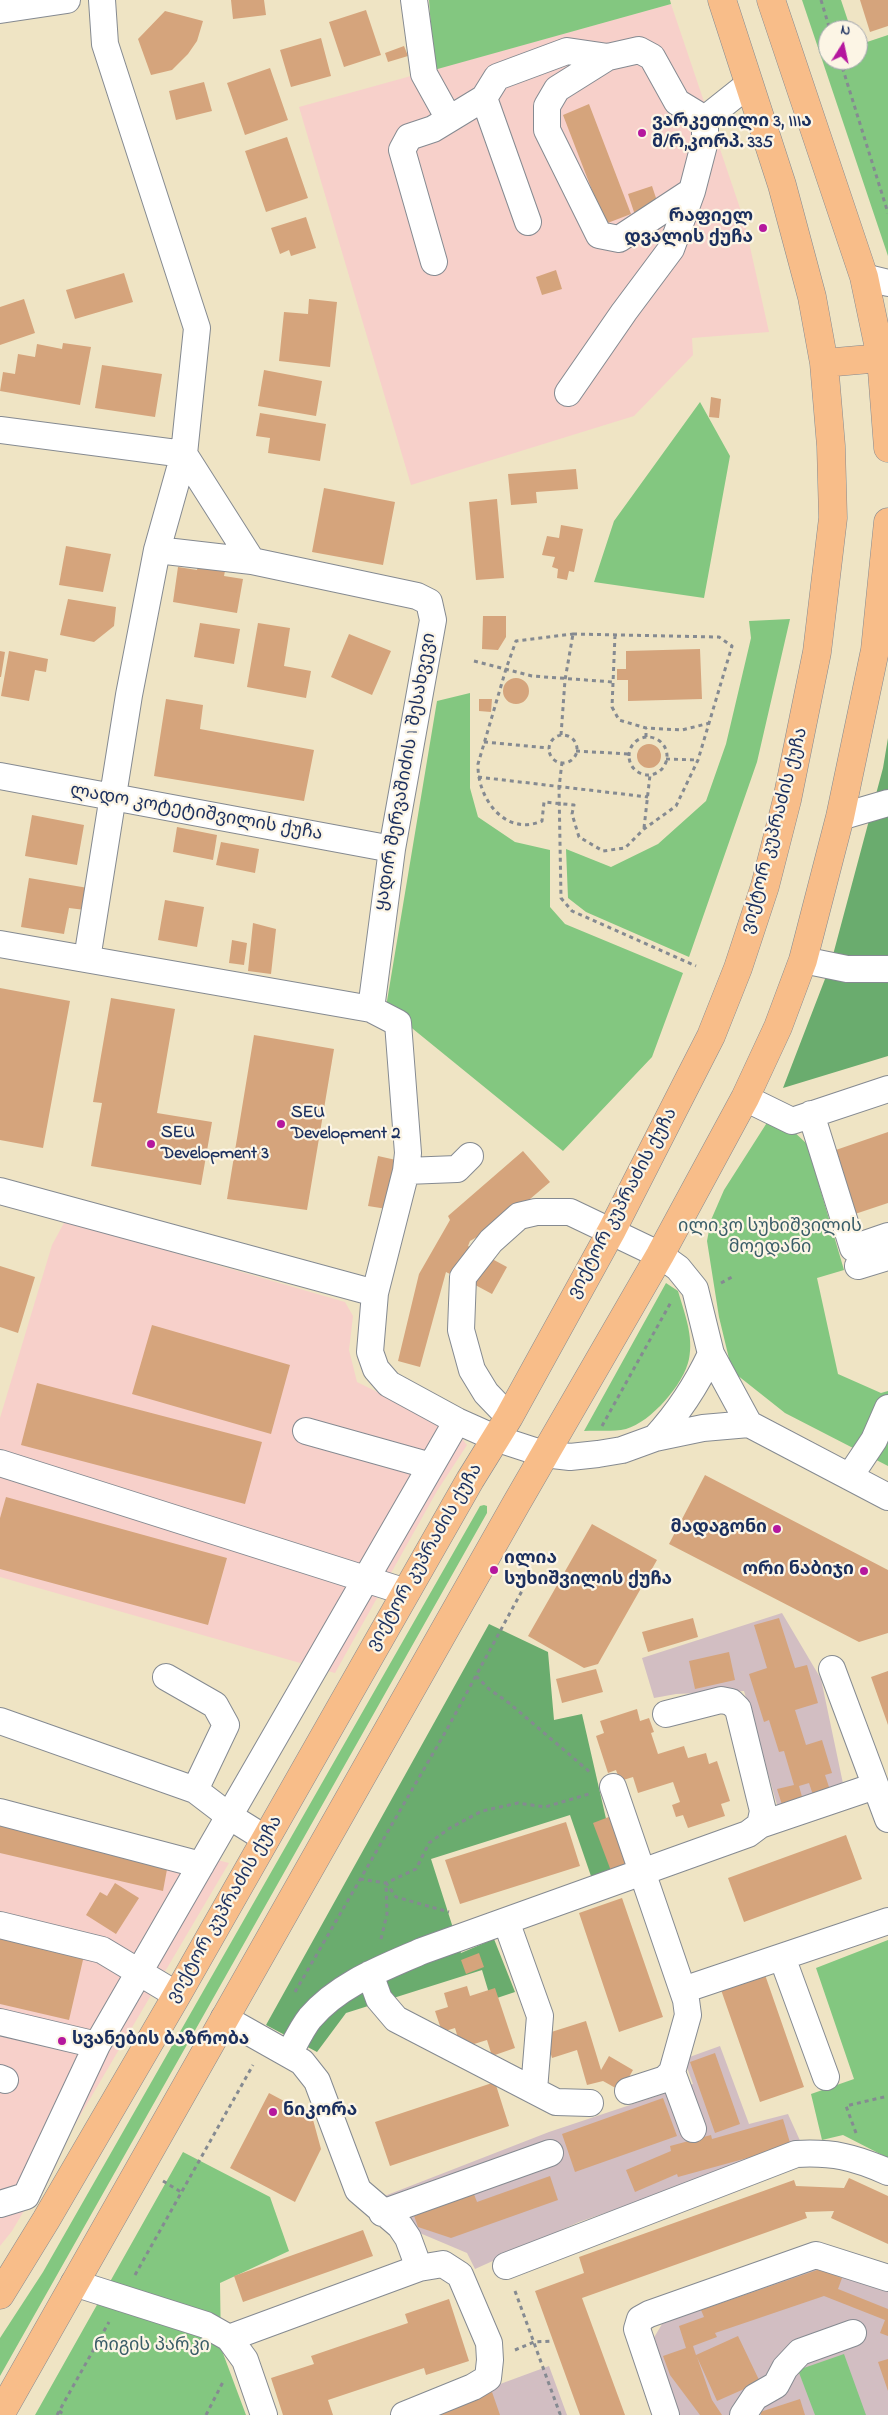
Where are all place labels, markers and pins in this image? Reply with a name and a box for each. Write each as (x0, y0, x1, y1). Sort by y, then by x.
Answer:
place label: ვარკეთილი 3, IIIა მ/რ,კორპ. 335 (652, 112, 812, 154)
marker: ვარკეთილი 3, IIIა მ/რ,კორპ. 335 (636, 127, 648, 139)
place label: რაფიელ დვალის ქუჩა (624, 207, 753, 250)
marker: რაფიელ დვალის ქუჩა (757, 222, 769, 234)
place label: SEU Development 2 (291, 1103, 400, 1146)
marker: SEU Development 2 (275, 1118, 287, 1130)
place label: SEU Development 3 (161, 1123, 269, 1166)
marker: SEU Development 3 (145, 1138, 157, 1150)
place label: მადაგონი (671, 1518, 767, 1540)
marker: მადაგონი (771, 1523, 783, 1535)
place label: ილია სუხიშვილის ქუჩა (504, 1549, 672, 1592)
place label: ორი ნაბიჯი (743, 1560, 854, 1582)
marker: ილია სუხიშვილის ქუჩა (488, 1564, 500, 1576)
marker: ორი ნაბიჯი (858, 1565, 870, 1577)
place label: სვანების ბაზრობა (72, 2030, 249, 2052)
marker: სვანების ბაზრობა (56, 2035, 68, 2047)
place label: ნიკორა (283, 2101, 357, 2123)
marker: ნიკორა (267, 2106, 279, 2118)

